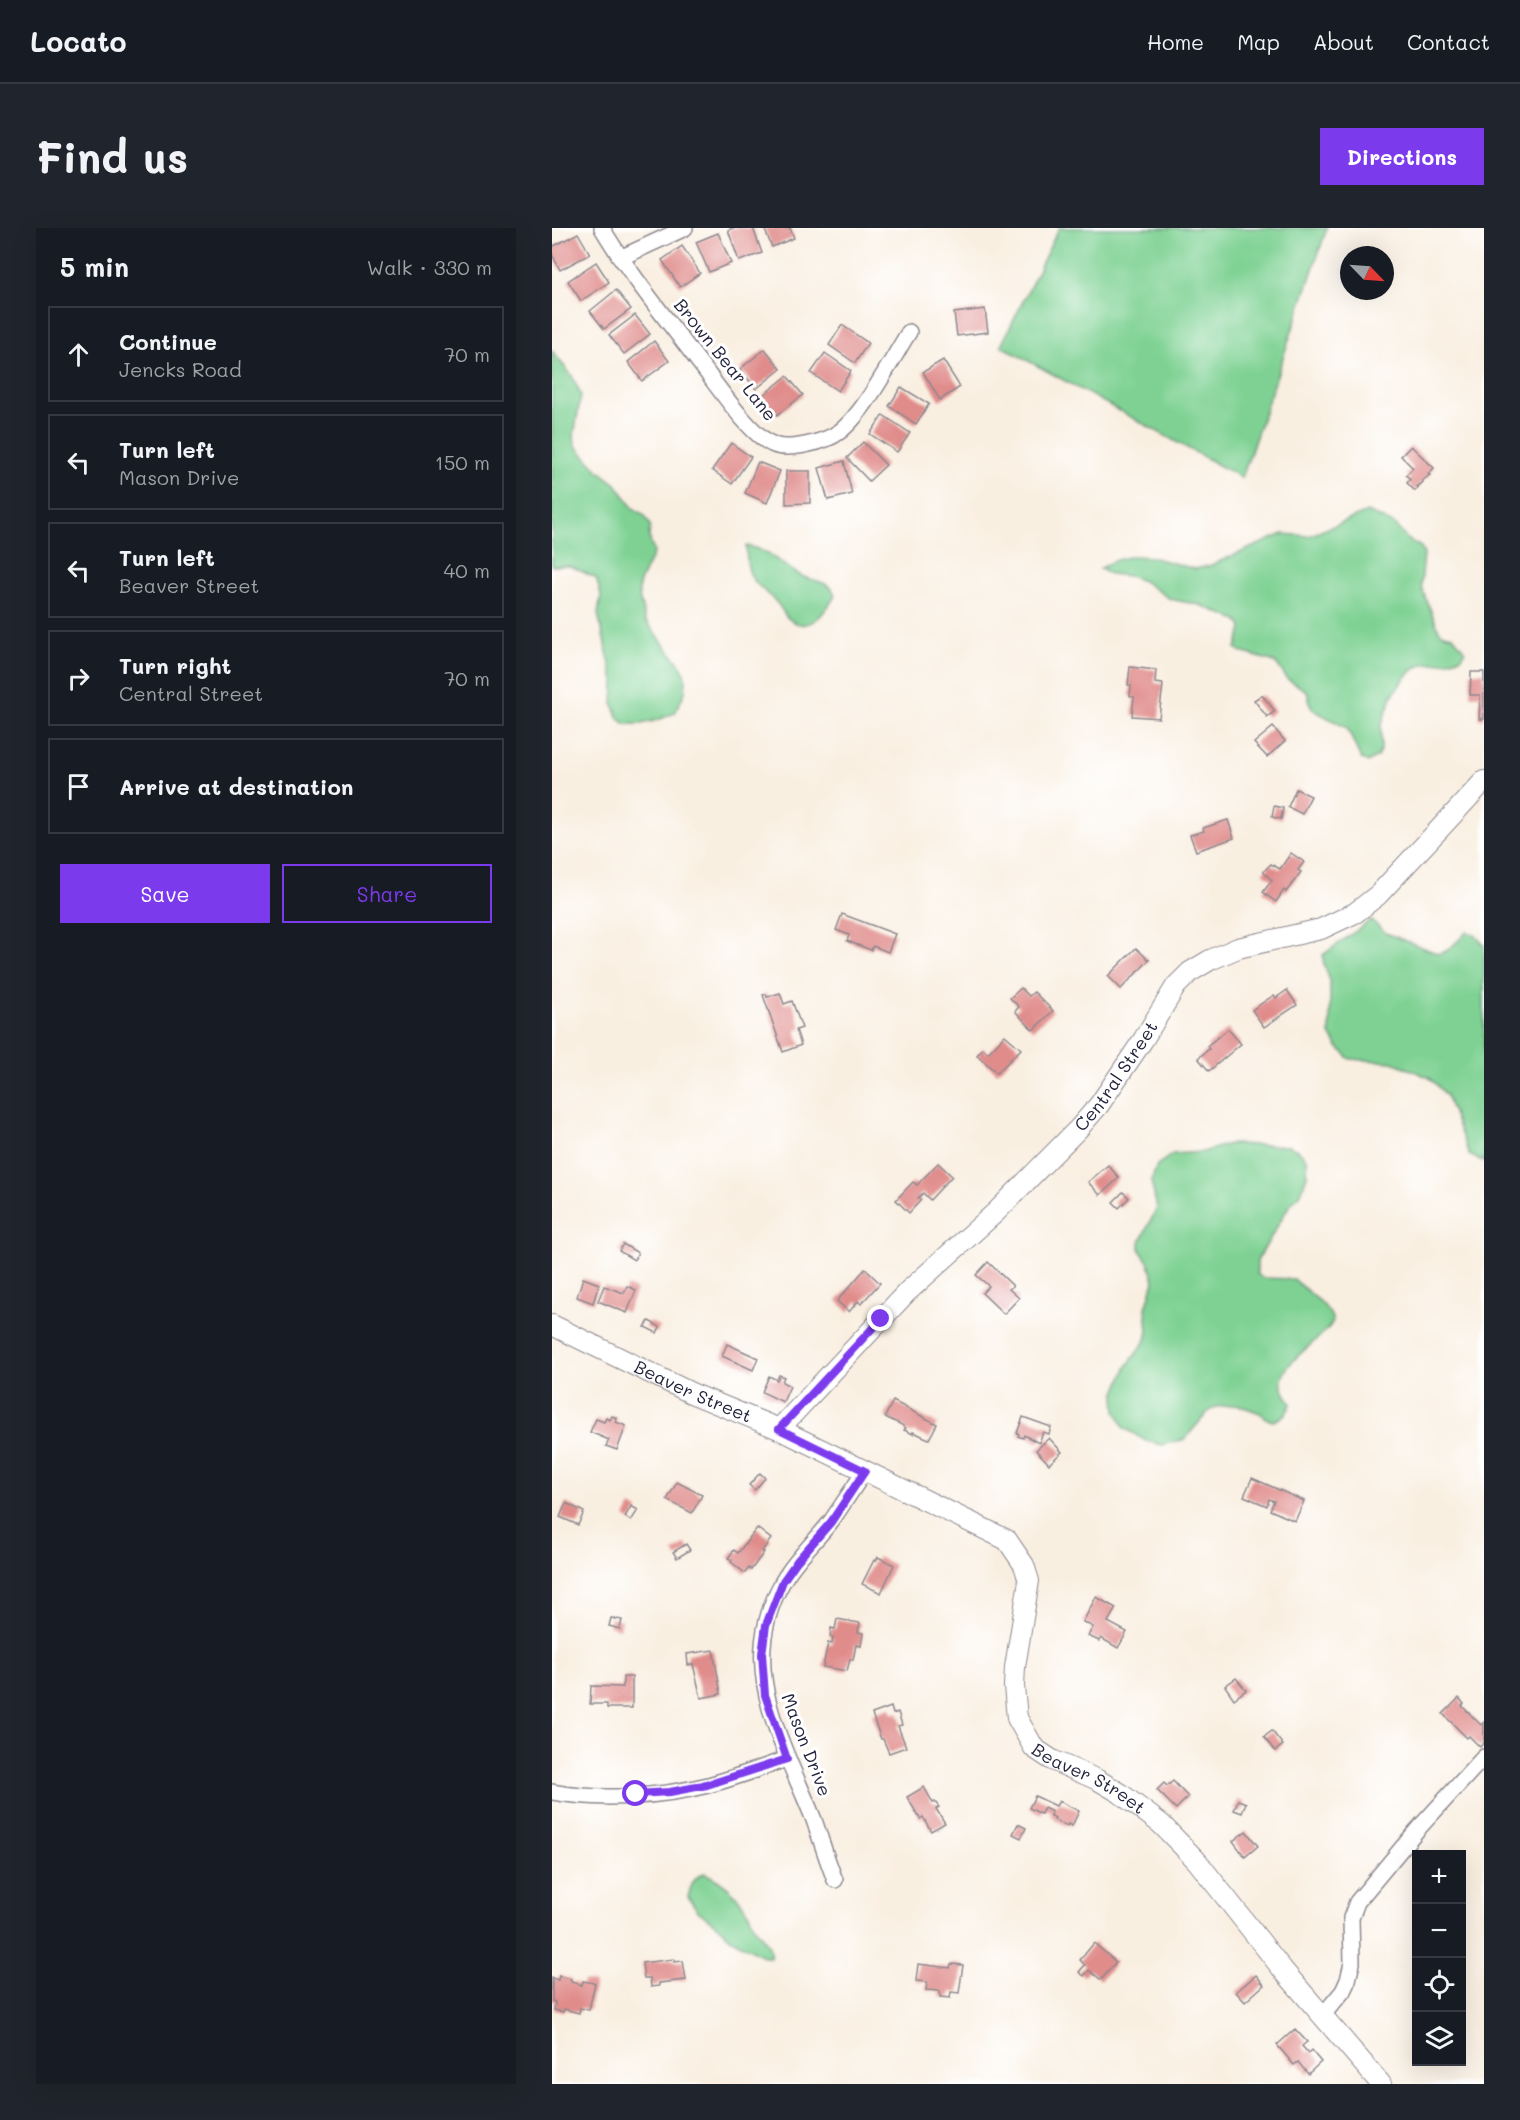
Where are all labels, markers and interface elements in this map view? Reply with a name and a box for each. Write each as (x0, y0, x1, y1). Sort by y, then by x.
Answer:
text: Locato (30, 23, 127, 59)
text: Home (1147, 28, 1204, 55)
text: Map (1237, 28, 1280, 55)
text: About (1313, 28, 1374, 55)
text: Contact (1407, 28, 1490, 55)
button: Directions (1320, 128, 1484, 185)
text: Find us (36, 129, 188, 184)
north arrow (1340, 246, 1394, 300)
text: 5 min (60, 250, 129, 284)
text: Walk · 330 m (367, 254, 492, 280)
street label: Brown Bear Lane (669, 293, 783, 425)
text: Continue (119, 327, 217, 356)
icon: ahead (62, 338, 95, 371)
text: 70 m (444, 341, 490, 367)
text: Jencks Road (119, 356, 242, 382)
text: Turn left (119, 435, 215, 464)
icon: left (62, 446, 95, 479)
text: 150 m (435, 449, 490, 475)
text: Mason Drive (119, 464, 239, 490)
text: Turn left (119, 543, 215, 572)
icon: left (62, 554, 95, 587)
text: 40 m (444, 557, 490, 583)
text: Beaver Street (119, 572, 259, 598)
text: Turn right (119, 651, 231, 680)
icon: right (62, 662, 95, 695)
text: 70 m (444, 665, 490, 691)
text: Central Street (119, 680, 263, 706)
icon: arrive (62, 770, 95, 803)
text: Arrive at destination (119, 772, 354, 801)
button: Save (60, 864, 270, 923)
button: Share (282, 864, 492, 923)
street label: Central Street (1068, 1016, 1163, 1136)
route end (867, 1305, 893, 1331)
street label: Beaver Street (631, 1354, 756, 1428)
street label: Mason Drive (776, 1690, 838, 1799)
street label: Beaver Street (1028, 1737, 1151, 1819)
route start (622, 1780, 648, 1806)
map controls (1412, 1850, 1466, 2066)
button: + (1412, 1850, 1466, 1904)
button: − (1412, 1904, 1466, 1958)
button: locate (1412, 1958, 1466, 2012)
button: layers (1412, 2012, 1466, 2066)

